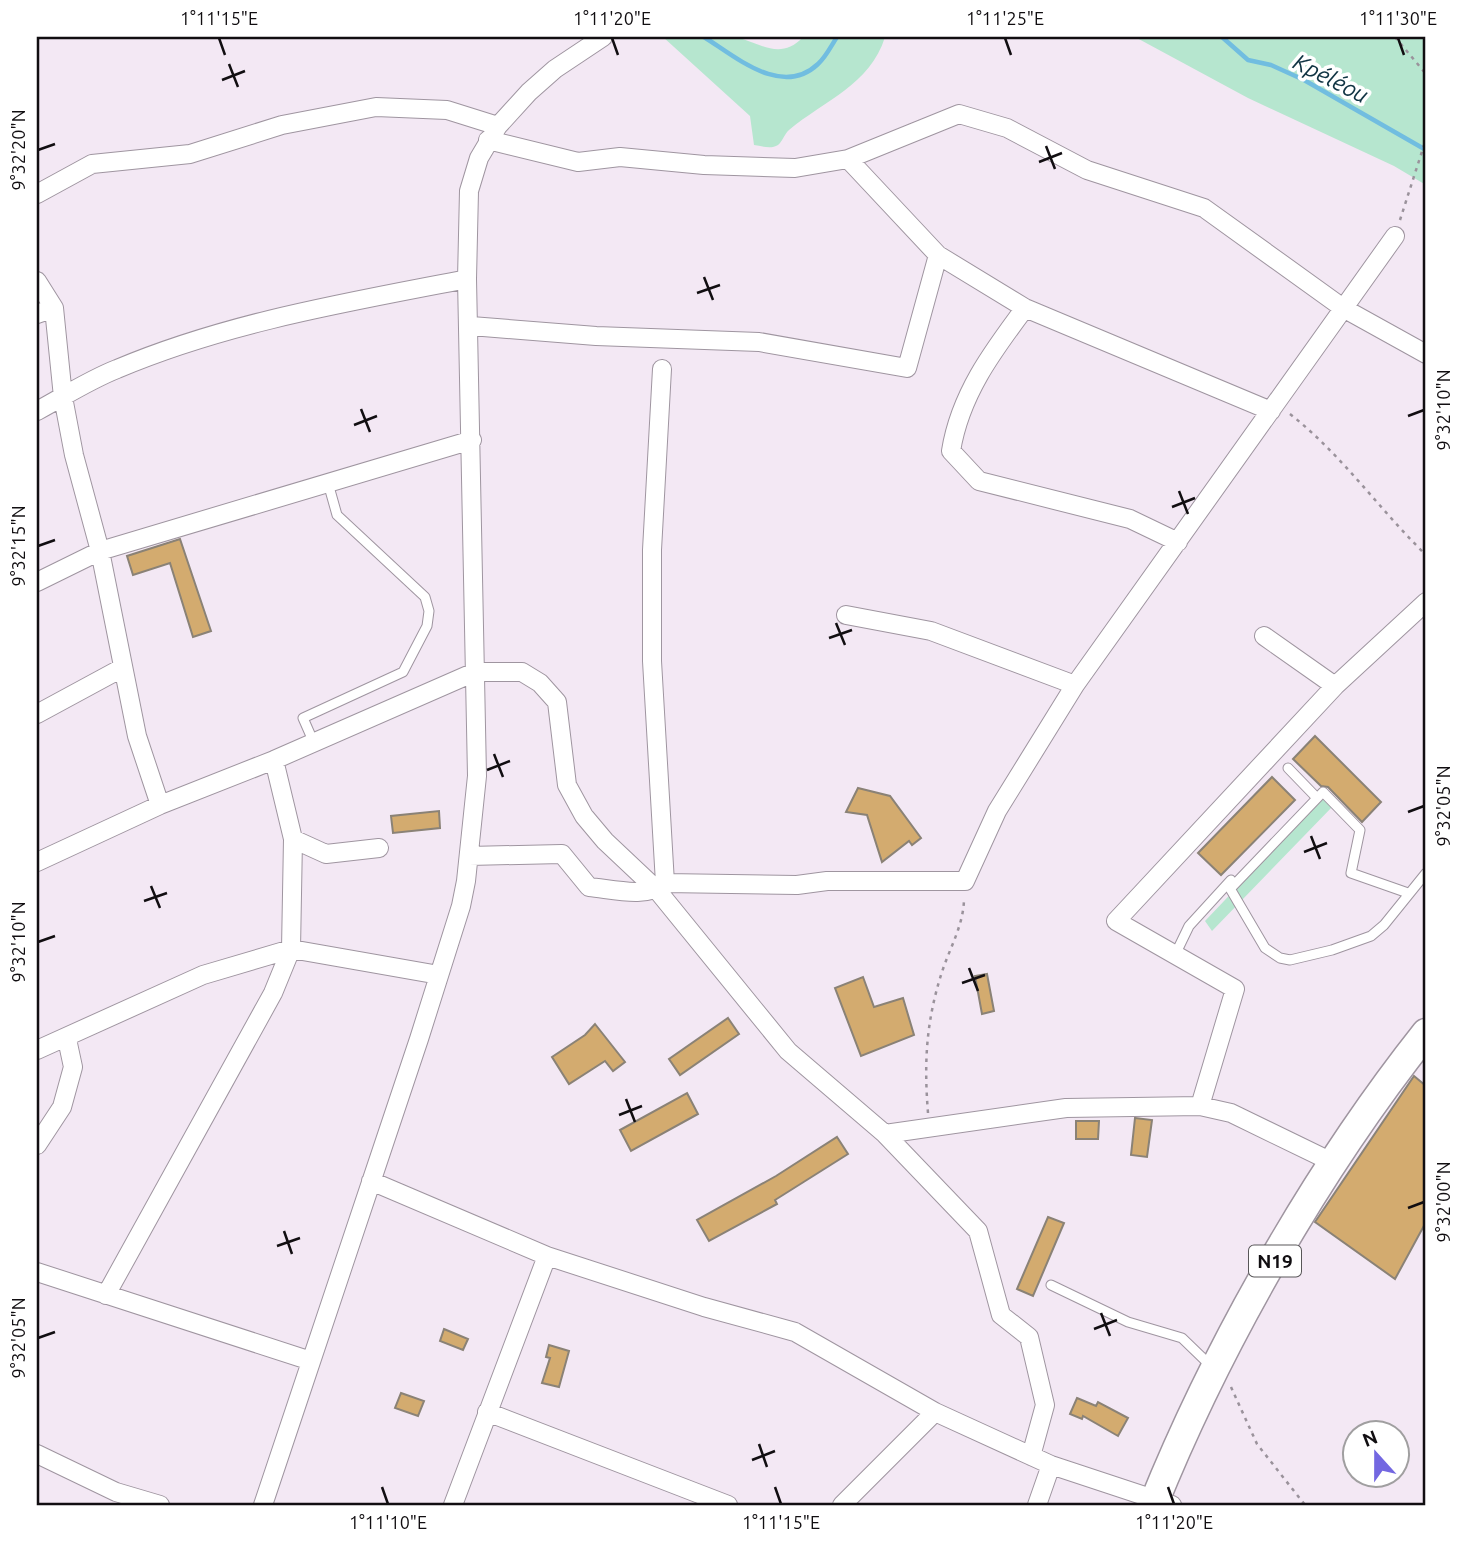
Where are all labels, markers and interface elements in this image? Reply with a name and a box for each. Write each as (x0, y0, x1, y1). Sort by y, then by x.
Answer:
text: 1°11'15"E (180, 8, 258, 28)
text: 1°11'20"E (573, 8, 651, 28)
text: 1°11'25"E (966, 8, 1044, 28)
text: 1°11'30"E (1359, 8, 1437, 28)
water label: Kpéléou (1289, 49, 1373, 107)
text: 9°32'20"N (8, 110, 28, 190)
text: 9°32'10"N (1433, 370, 1453, 450)
text: 9°32'15"N (8, 506, 28, 586)
text: 9°32'05"N (1433, 766, 1453, 846)
text: 9°32'10"N (8, 902, 28, 982)
text: 9°32'00"N (1433, 1162, 1453, 1242)
road number: N19 (1249, 1246, 1301, 1276)
text: 9°32'05"N (8, 1298, 28, 1378)
north arrow (1340, 1420, 1410, 1490)
text: N (1359, 1425, 1380, 1451)
text: 1°11'10"E (349, 1512, 427, 1532)
text: 1°11'15"E (742, 1512, 820, 1532)
text: 1°11'20"E (1135, 1512, 1213, 1532)

